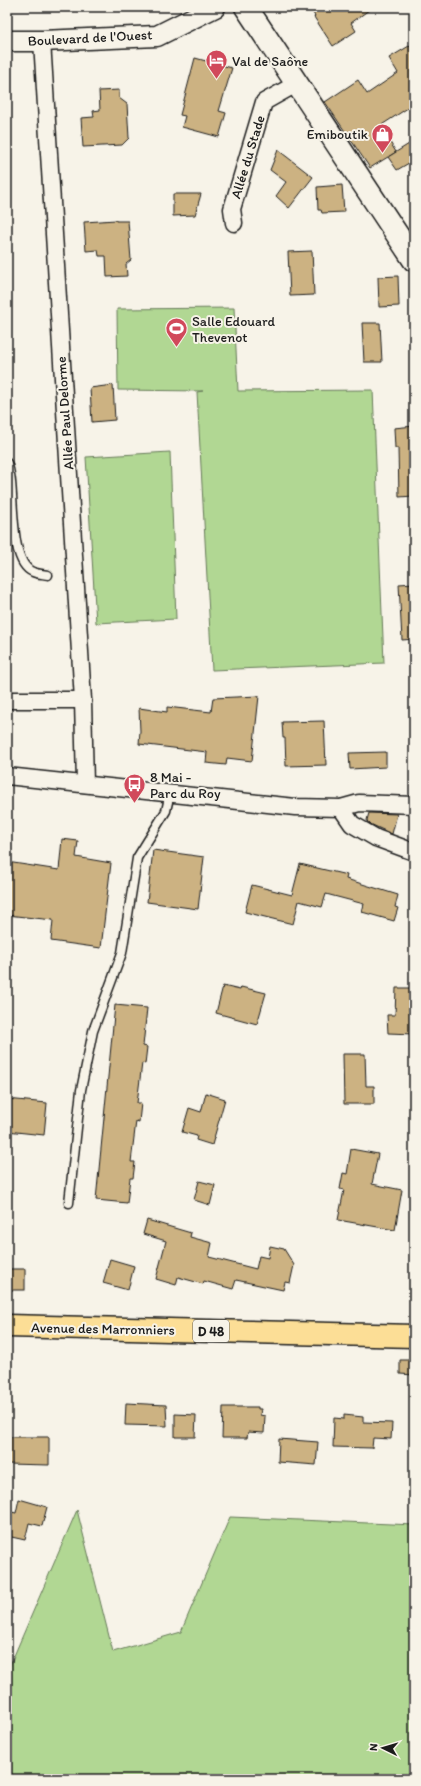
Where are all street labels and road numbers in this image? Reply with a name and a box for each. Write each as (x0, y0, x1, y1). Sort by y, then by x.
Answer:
street label: Boulevard de l'Ouest (27, 26, 153, 50)
street label: Allée du Stade (227, 113, 269, 201)
street label: Allée Paul Delorme (53, 355, 77, 470)
street label: Avenue des Marronniers (31, 1319, 175, 1339)
road number: D 48 (193, 1320, 229, 1342)

